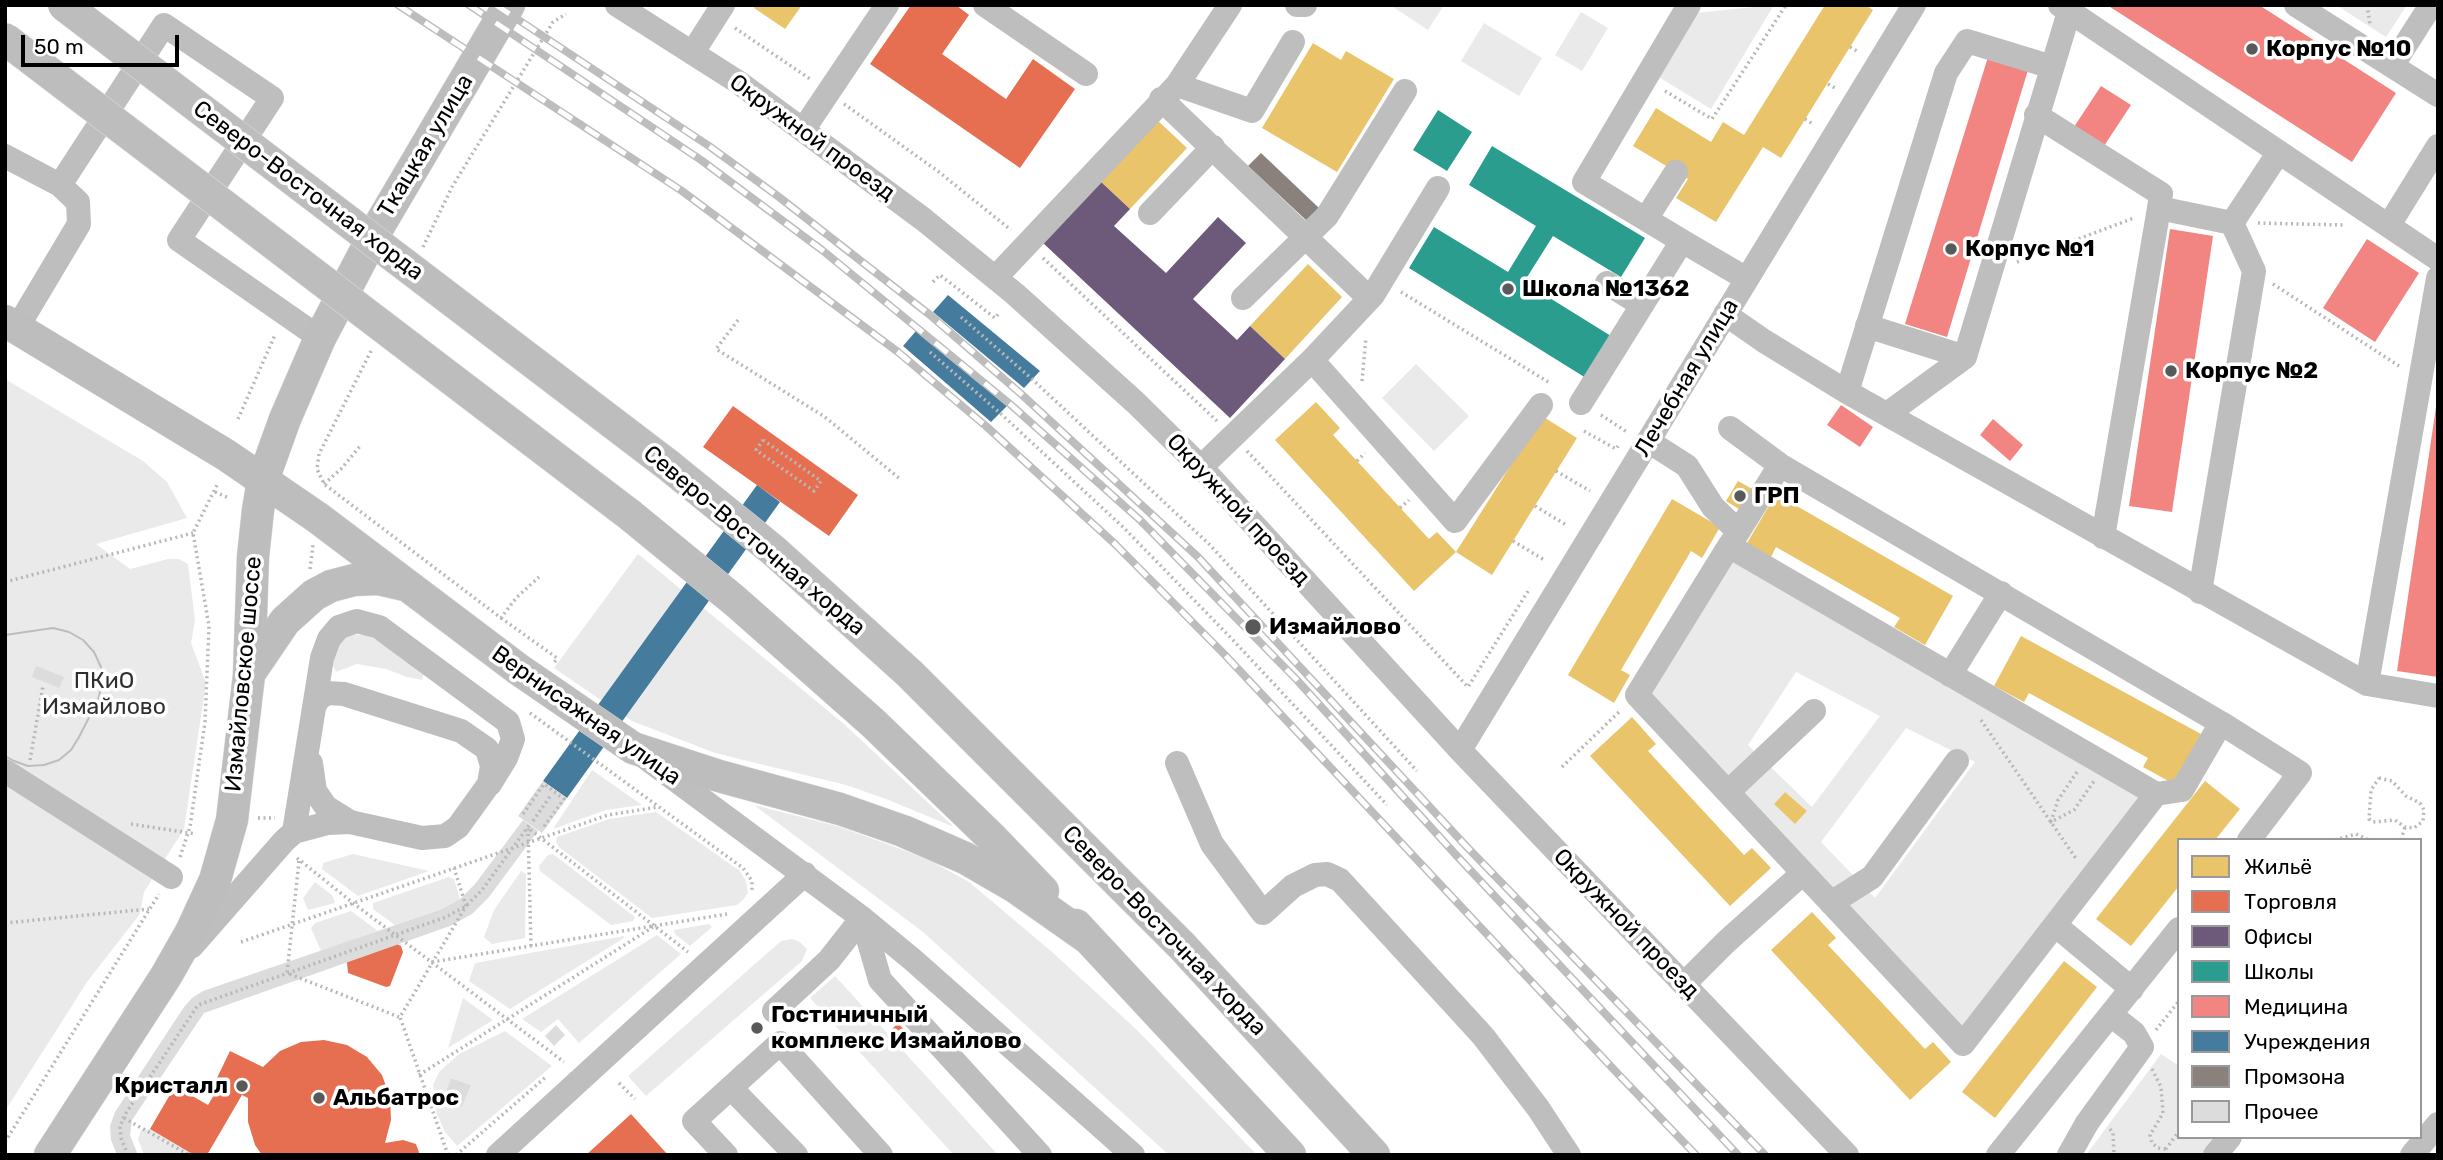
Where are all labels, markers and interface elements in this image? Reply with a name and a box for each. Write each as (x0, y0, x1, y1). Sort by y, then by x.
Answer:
scale bar (24, 21, 182, 65)
text: 50 m (34, 34, 84, 59)
place label: Корпус №10 (2266, 35, 2411, 63)
marker: Корпус №10 (2244, 41, 2260, 57)
street label: Окружной проезд (724, 69, 900, 207)
street label: Ткацкая улица (372, 70, 480, 222)
street label: Северо-Восточная хорда (187, 95, 429, 287)
place label: Корпус №1 (1965, 235, 2095, 263)
marker: Корпус №1 (1943, 241, 1959, 257)
place label: Школа №1362 (1522, 275, 1689, 303)
marker: Школа №1362 (1500, 281, 1516, 297)
street label: Лечебная улица (1629, 294, 1745, 462)
place label: Корпус №2 (2185, 357, 2318, 385)
marker: Корпус №2 (2163, 363, 2179, 379)
street label: Окружной проезд (1160, 428, 1316, 592)
street label: Северо-Восточная хорда (637, 440, 871, 642)
place label: ГРП (1754, 482, 1800, 510)
marker: ГРП (1732, 488, 1748, 504)
street label: Измайловское шоссе (220, 555, 268, 793)
place label: Измайлово (1269, 613, 1401, 641)
marker: Измайлово (1243, 617, 1263, 637)
street label: Вернисажная улица (486, 640, 686, 792)
park label: ПКиО Измайлово (42, 667, 166, 721)
street label: Северо-Восточная хорда (1056, 820, 1272, 1042)
legend (2177, 838, 2422, 1139)
street label: Окружной проезд (1547, 843, 1705, 1005)
text: Жильё (2244, 854, 2312, 879)
text: Торговля (2244, 889, 2337, 914)
text: Офисы (2244, 924, 2313, 949)
text: Школы (2244, 959, 2314, 984)
text: Медицина (2244, 994, 2348, 1019)
place label: Гостиничный комплекс Измайлово (771, 1001, 1022, 1055)
marker: Гостиничный комплекс Измайлово (749, 1020, 765, 1036)
text: Учреждения (2244, 1029, 2370, 1054)
text: Промзона (2244, 1064, 2345, 1089)
place label: Кристалл (114, 1072, 228, 1100)
marker: Кристалл (234, 1078, 250, 1094)
place label: Альбатрос (333, 1084, 459, 1112)
marker: Альбатрос (311, 1090, 327, 1106)
text: Прочее (2244, 1099, 2319, 1124)

